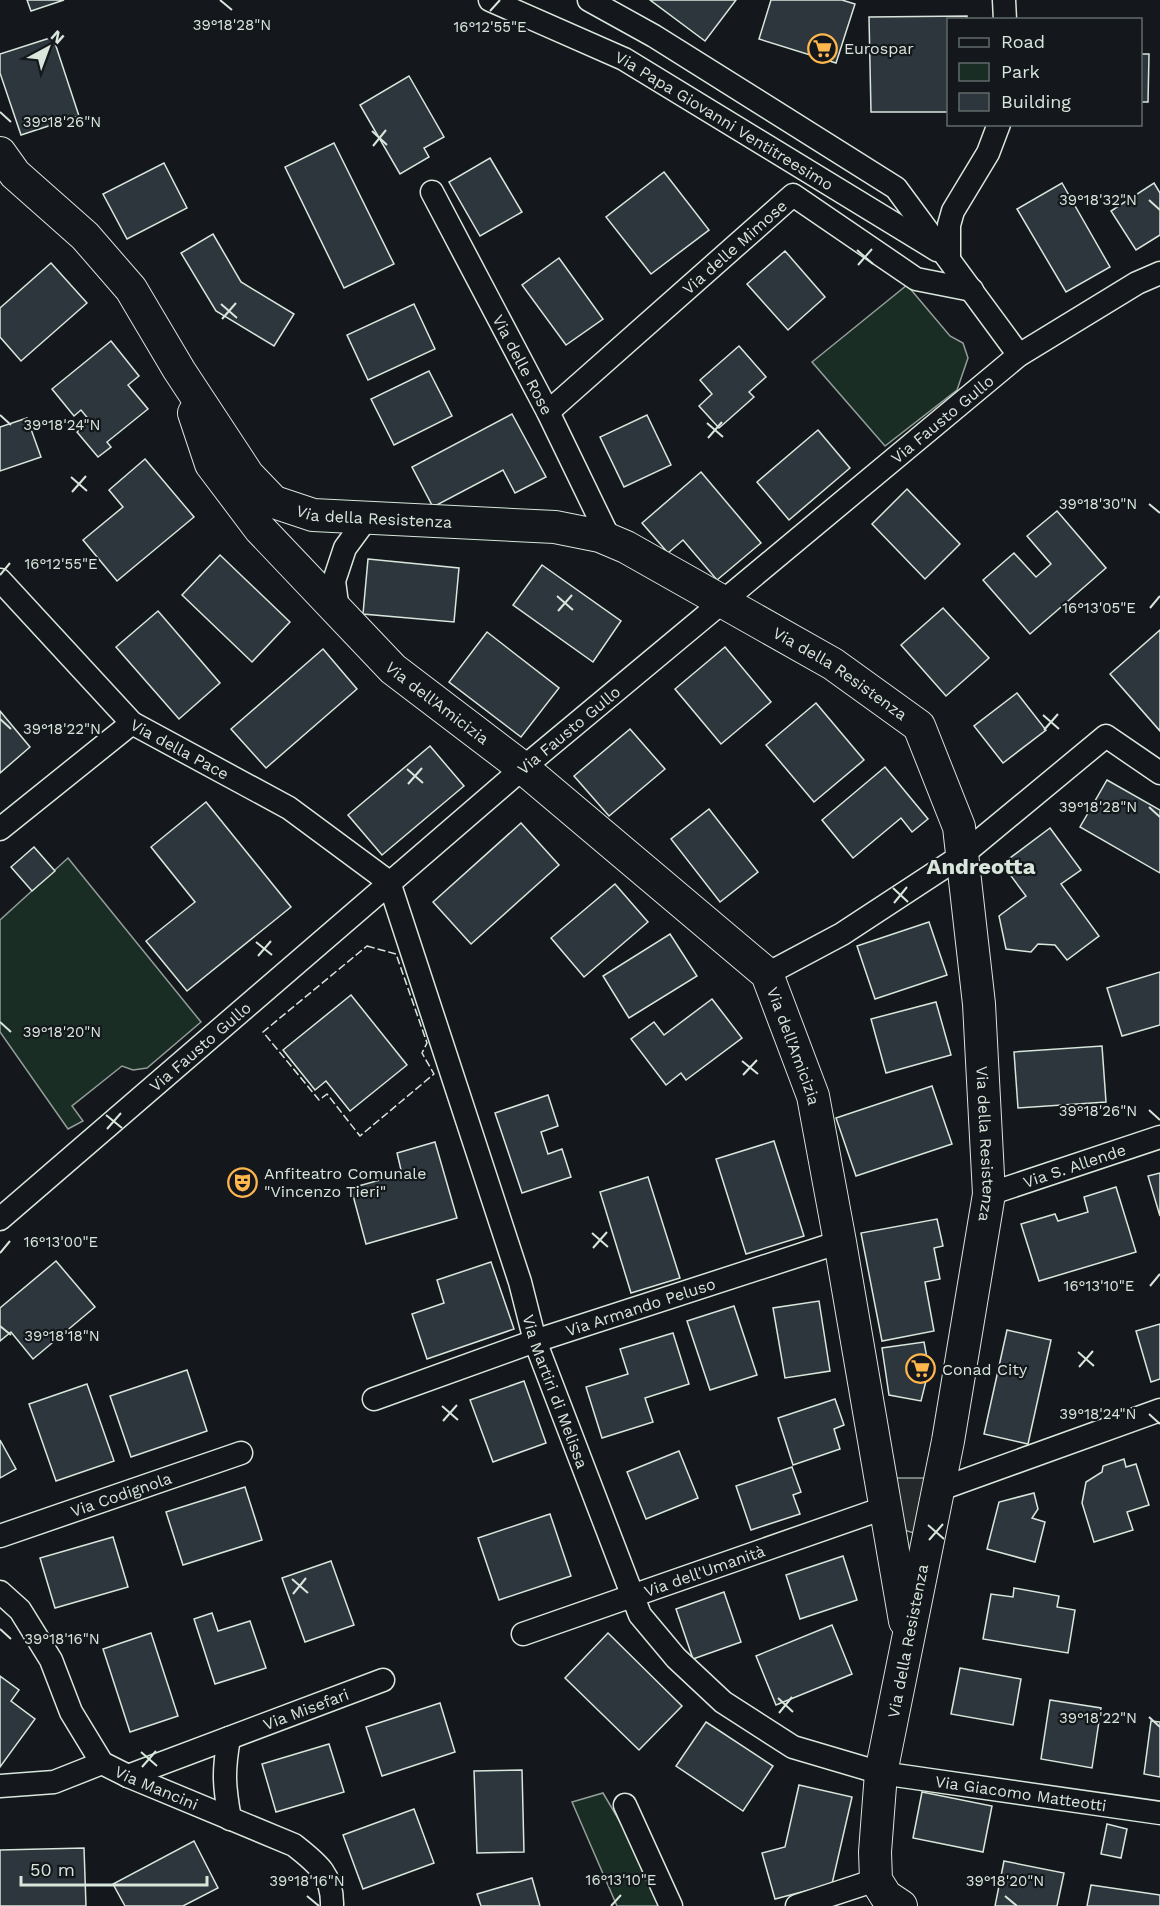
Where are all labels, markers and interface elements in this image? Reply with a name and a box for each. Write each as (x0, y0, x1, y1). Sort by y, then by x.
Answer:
text: 39°18'28"N (193, 16, 271, 34)
north arrow (18, 18, 78, 78)
text: 16°12'55"E (453, 18, 527, 36)
legend (947, 18, 1142, 126)
text: N (47, 26, 68, 48)
text: Road (1001, 31, 1045, 52)
supermarket icon: Eurospar (807, 32, 839, 64)
place label: Eurospar (844, 39, 914, 58)
street label: Via Papa Giovanni Ventitreesimo (612, 47, 837, 194)
text: Park (1001, 61, 1040, 82)
text: Building (1001, 91, 1071, 112)
text: 39°18'26"N (23, 113, 101, 131)
text: 39°18'32"N (1059, 191, 1137, 209)
street label: Via delle Mimose (678, 196, 791, 298)
street label: Via delle Rose (489, 311, 557, 418)
street label: Via Fausto Gullo (887, 371, 997, 467)
text: 39°18'24"N (23, 416, 101, 434)
text: 39°18'30"N (1059, 495, 1137, 513)
street label: Via della Resistenza (294, 501, 453, 531)
text: 16°12'55"E (24, 555, 98, 573)
text: 16°13'05"E (1062, 599, 1136, 617)
street label: Via della Resistenza (770, 623, 911, 724)
street label: Via dell'Amicizia (382, 658, 493, 748)
street label: Via Fausto Gullo (513, 682, 624, 778)
street label: Via della Pace (127, 715, 232, 783)
text: 39°18'22"N (23, 720, 101, 738)
text: 39°18'28"N (1059, 798, 1137, 816)
district label: Andreotta (927, 854, 1036, 879)
street label: Via dell'Amicizia (763, 984, 824, 1107)
street label: Via Fausto Gullo (145, 998, 255, 1096)
text: 39°18'20"N (23, 1023, 101, 1041)
street label: Via della Resistenza (973, 1065, 999, 1223)
text: 39°18'26"N (1059, 1102, 1137, 1120)
street label: Via S. Allende (1021, 1140, 1128, 1191)
place label: Anfiteatro Comunale "Vincenzo Tieri" (264, 1164, 426, 1201)
theatre icon: Anfiteatro Comunale "Vincenzo Tieri" (227, 1166, 259, 1198)
text: 16°13'00"E (24, 1233, 98, 1251)
street label: Via Armando Peluso (563, 1274, 718, 1340)
text: 16°13'10"E (1064, 1277, 1134, 1295)
street label: Via Martiri di Melissa (519, 1312, 592, 1471)
text: 39°18'18"N (24, 1327, 100, 1345)
supermarket icon: Conad City (905, 1353, 937, 1385)
place label: Conad City (942, 1360, 1028, 1379)
text: 39°18'24"N (1059, 1405, 1137, 1423)
street label: Via Codignola (68, 1468, 174, 1521)
street label: Via dell'Umanità (641, 1541, 767, 1601)
street label: Via della Resistenza (884, 1563, 932, 1719)
text: 39°18'16"N (24, 1630, 100, 1648)
street label: Via Misefari (260, 1684, 351, 1734)
text: 39°18'22"N (1059, 1709, 1137, 1727)
street label: Via Mancini (112, 1761, 201, 1814)
street label: Via Giacomo Matteotti (934, 1771, 1108, 1815)
scale bar (21, 1849, 207, 1887)
text: 50 m (30, 1859, 75, 1880)
text: 16°13'10"E (586, 1871, 656, 1889)
text: 39°18'16"N (269, 1872, 345, 1890)
text: 39°18'20"N (966, 1872, 1044, 1890)

